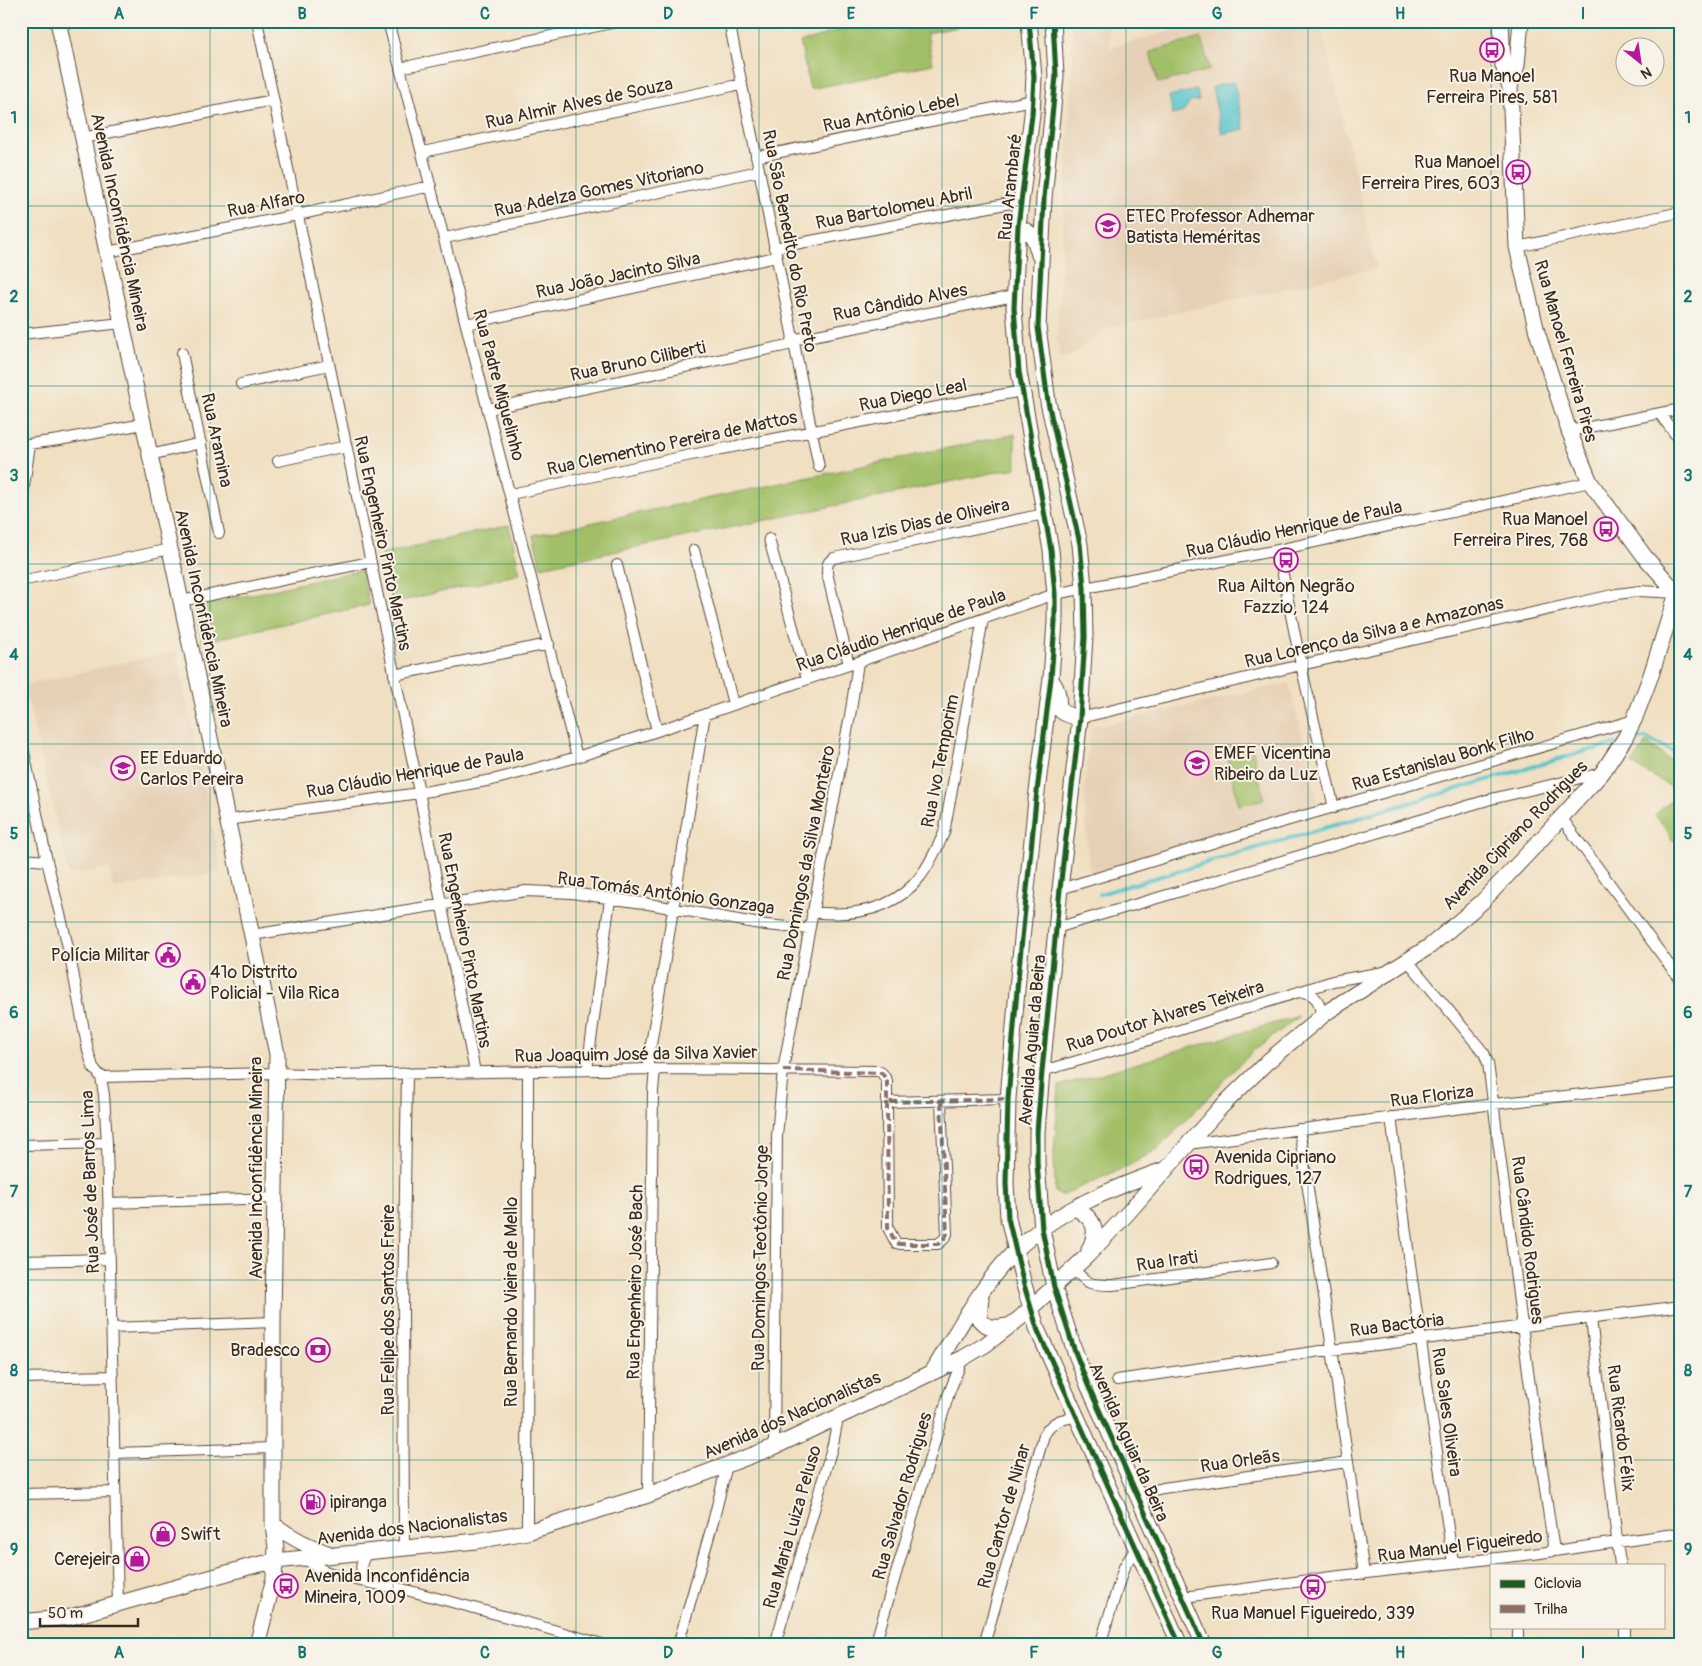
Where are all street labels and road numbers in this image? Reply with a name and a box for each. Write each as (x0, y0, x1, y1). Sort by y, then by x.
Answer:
street label: Rua Almir Alves de Souza (483, 72, 675, 135)
street label: Rua Antônio Lebel (821, 89, 961, 138)
street label: Avenida Inconfidência Mineira (85, 111, 154, 333)
street label: Rua São Benedito do Rio Preto (757, 128, 822, 355)
street label: Rua Arambaré (993, 132, 1028, 242)
street label: Rua Adelza Gomes Vitoriano (492, 156, 706, 223)
street label: Rua Bartolomeu Abril (814, 182, 974, 235)
street label: Rua Alfaro (225, 186, 307, 223)
street label: Rua João Jacinto Silva (534, 247, 702, 304)
street label: Rua Manoel Ferreira Pires (1529, 257, 1603, 445)
street label: Rua Cândido Alves (831, 278, 969, 327)
street label: Rua Padre Miguelinho (467, 307, 530, 464)
street label: Rua Bruno Ciliberti (568, 336, 708, 387)
street label: Rua Diego Leal (857, 374, 969, 417)
street label: Rua Aramina (195, 391, 238, 489)
street label: Rua Clementino Pereira de Mattos (545, 406, 799, 481)
street label: Rua Engenheiro Pinto Martins (349, 434, 417, 653)
street label: Rua Izis Dias de Oliveira (838, 493, 1012, 552)
street label: Rua Cláudio Henrique de Paula (1184, 495, 1404, 564)
street label: Avenida Inconfidência Mineira (169, 507, 238, 729)
street label: Rua Cláudio Henrique de Paula (793, 584, 1009, 677)
street label: Rua Lorenço da Silva a e Amazonas (1242, 591, 1506, 673)
street label: Rua Ivo Temporim (916, 692, 965, 830)
street label: Rua Estanislau Bonk Filho (1349, 722, 1537, 797)
street label: Rua Cláudio Henrique de Paula (305, 743, 526, 804)
street label: Rua Domingos da Silva Monteiro (772, 743, 841, 983)
street label: Avenida Cipriano Rodrigues (1438, 756, 1593, 915)
street label: Rua Engenheiro Pinto Martins (432, 830, 497, 1050)
street label: Rua Tomás Antônio Gonzaga (556, 867, 776, 920)
street label: Avenida Aguiar da Beira (1014, 954, 1051, 1127)
street label: Rua Doutor Àlvares Teixeira (1063, 975, 1267, 1058)
street label: Rua Joaquim José da Silva Xavier (514, 1041, 758, 1068)
street label: Avenida Inconfidência Mineira (245, 1057, 268, 1279)
street label: Rua Floriza (1389, 1080, 1475, 1113)
street label: Rua José de Barros Lima (76, 1090, 105, 1274)
street label: Rua Domingos Teotônio Jorge (747, 1145, 774, 1371)
street label: Rua Cândido Rodrigues (1506, 1155, 1549, 1325)
street label: Rua Engenheiro José Bach (622, 1184, 649, 1380)
street label: Rua Bernardo Vieira de Mello (500, 1196, 523, 1407)
street label: Rua Felipe dos Santos Freire (377, 1204, 400, 1415)
street label: Rua Irati (1135, 1246, 1199, 1277)
street label: Rua Bactória (1349, 1308, 1445, 1343)
street label: Rua Sales Oliveira (1426, 1346, 1467, 1478)
street label: Avenida Aguiar da Beira (1083, 1359, 1174, 1525)
street label: Rua Ricardo Félix (1601, 1363, 1640, 1493)
street label: Avenida dos Nacionalistas (700, 1366, 885, 1465)
street label: Rua Salvador Rodrigues (868, 1410, 937, 1583)
street label: Rua Cantor de Ninar (973, 1440, 1036, 1591)
street label: Rua Maria Luiza Peluso (758, 1442, 827, 1611)
street label: Rua Orleãs (1199, 1445, 1281, 1478)
street label: Avenida dos Nacionalistas (315, 1504, 509, 1551)
street label: Rua Manuel Figueiredo (1376, 1525, 1544, 1568)

